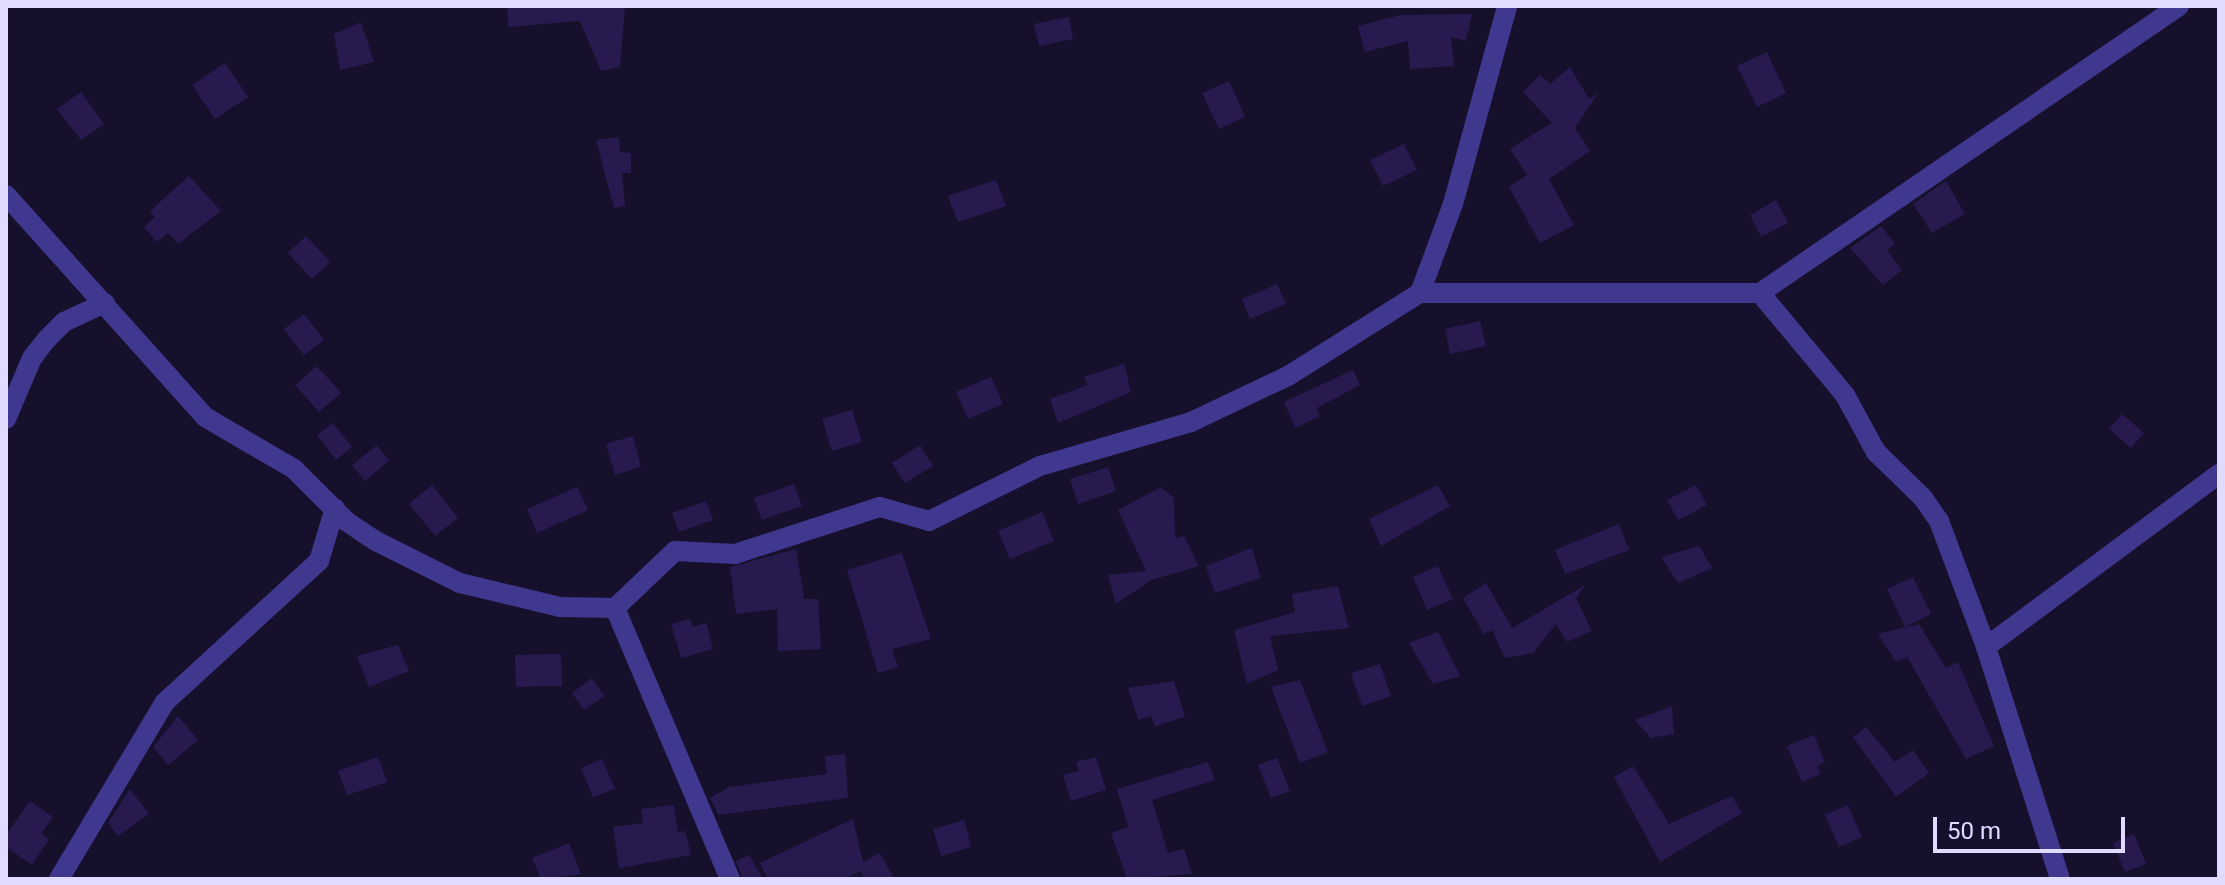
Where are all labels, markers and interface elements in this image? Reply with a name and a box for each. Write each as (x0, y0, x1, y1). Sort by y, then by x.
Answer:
scale bar (1937, 801, 2129, 851)
text: 50 m (1947, 817, 2001, 845)

